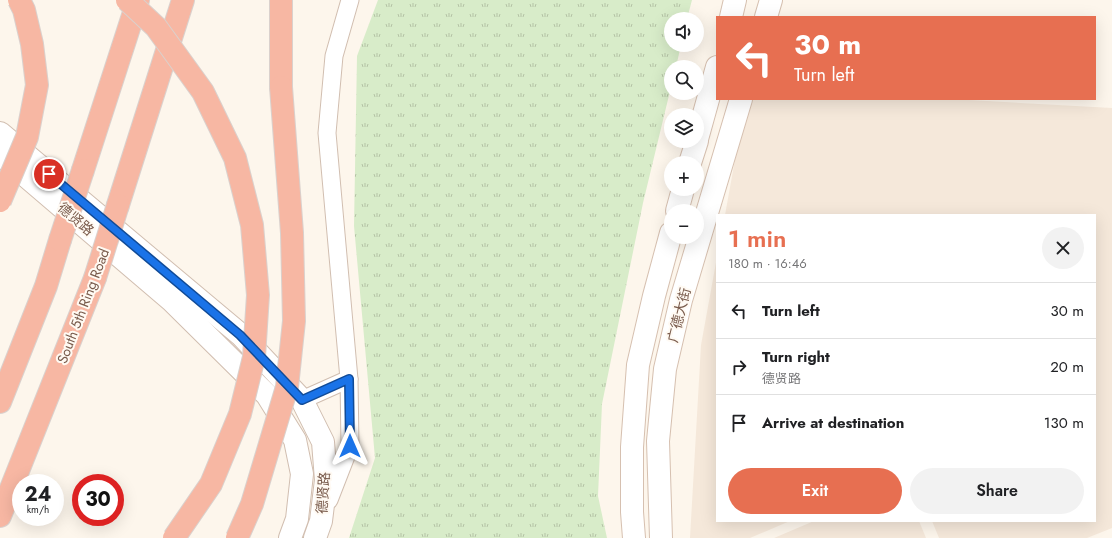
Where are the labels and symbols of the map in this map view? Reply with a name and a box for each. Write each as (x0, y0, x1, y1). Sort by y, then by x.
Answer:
pin (32, 157, 66, 191)
street label: 德贤路 (54, 198, 98, 240)
street label: South 5th Ring Road (52, 246, 114, 366)
street label: 广德大街 (663, 285, 695, 345)
position arrow (329, 425, 371, 467)
street label: 德贤路 (312, 471, 334, 515)
speed limit sign: 30 (72, 474, 124, 526)

